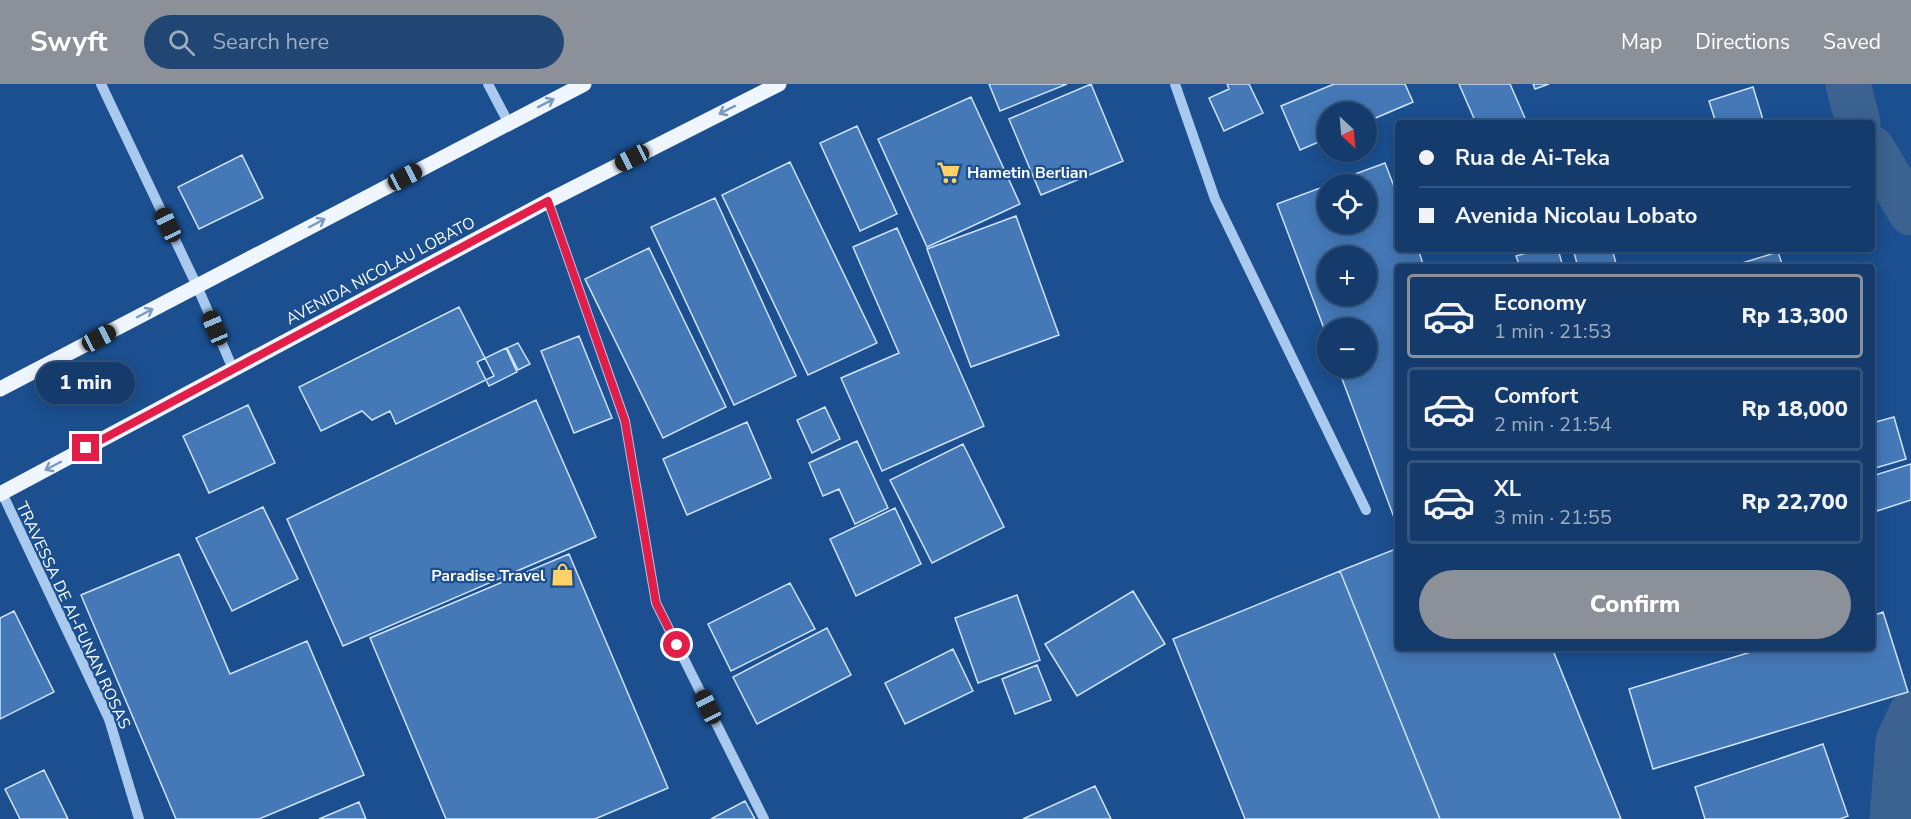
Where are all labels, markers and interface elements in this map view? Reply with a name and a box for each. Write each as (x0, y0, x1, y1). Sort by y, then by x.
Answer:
search box (144, 15, 564, 69)
text: Swyft (30, 23, 108, 61)
icon: search (165, 26, 198, 59)
text: Search here (213, 27, 329, 57)
text: Map (1621, 28, 1662, 56)
text: Directions (1695, 28, 1790, 56)
text: Saved (1823, 28, 1881, 56)
one-way arrow (537, 97, 554, 109)
north arrow (1317, 102, 1377, 162)
map controls (1317, 102, 1377, 378)
one-way arrow (718, 105, 736, 117)
car (612, 142, 652, 174)
text: Rua de Ai-Teka (1455, 143, 1610, 173)
supermarket icon: Hametin Berlian (936, 159, 962, 185)
car (385, 161, 425, 193)
place label: Hametin Berlian (967, 162, 1088, 184)
button: locate (1317, 174, 1377, 234)
text: Avenida Nicolau Lobato (1455, 201, 1698, 231)
car (152, 205, 184, 245)
street label: AVENIDA NICOLAU LOBATO (282, 212, 479, 330)
one-way arrow (308, 216, 326, 228)
button: + (1317, 246, 1377, 306)
text: Economy (1494, 288, 1586, 318)
icon: car (1422, 289, 1476, 343)
text: Rp 13,300 (1741, 301, 1848, 331)
one-way arrow (135, 307, 153, 318)
car (200, 308, 230, 348)
button: − (1317, 318, 1377, 378)
text: 1 min · 21:53 (1494, 318, 1612, 345)
car (79, 322, 119, 354)
callout: 1 min (36, 361, 136, 403)
text: 1 min (59, 369, 112, 396)
text: Comfort (1494, 381, 1578, 411)
icon: car (1422, 382, 1476, 436)
text: Rp 18,000 (1741, 394, 1848, 424)
text: 2 min · 21:54 (1494, 411, 1612, 438)
route end (72, 434, 99, 461)
one-way arrow (44, 460, 62, 472)
text: XL (1494, 474, 1521, 504)
icon: car (1422, 475, 1476, 529)
text: Rp 22,700 (1741, 487, 1848, 517)
street label: TRAVESSA DE AI-FUNAN ROSAS (11, 498, 136, 733)
text: 3 min · 21:55 (1494, 504, 1612, 531)
shop icon: Paradise Travel (550, 562, 576, 588)
place label: Paradise Travel (431, 565, 545, 587)
button: Confirm (1419, 570, 1851, 639)
route start (663, 631, 690, 658)
car (692, 687, 724, 727)

